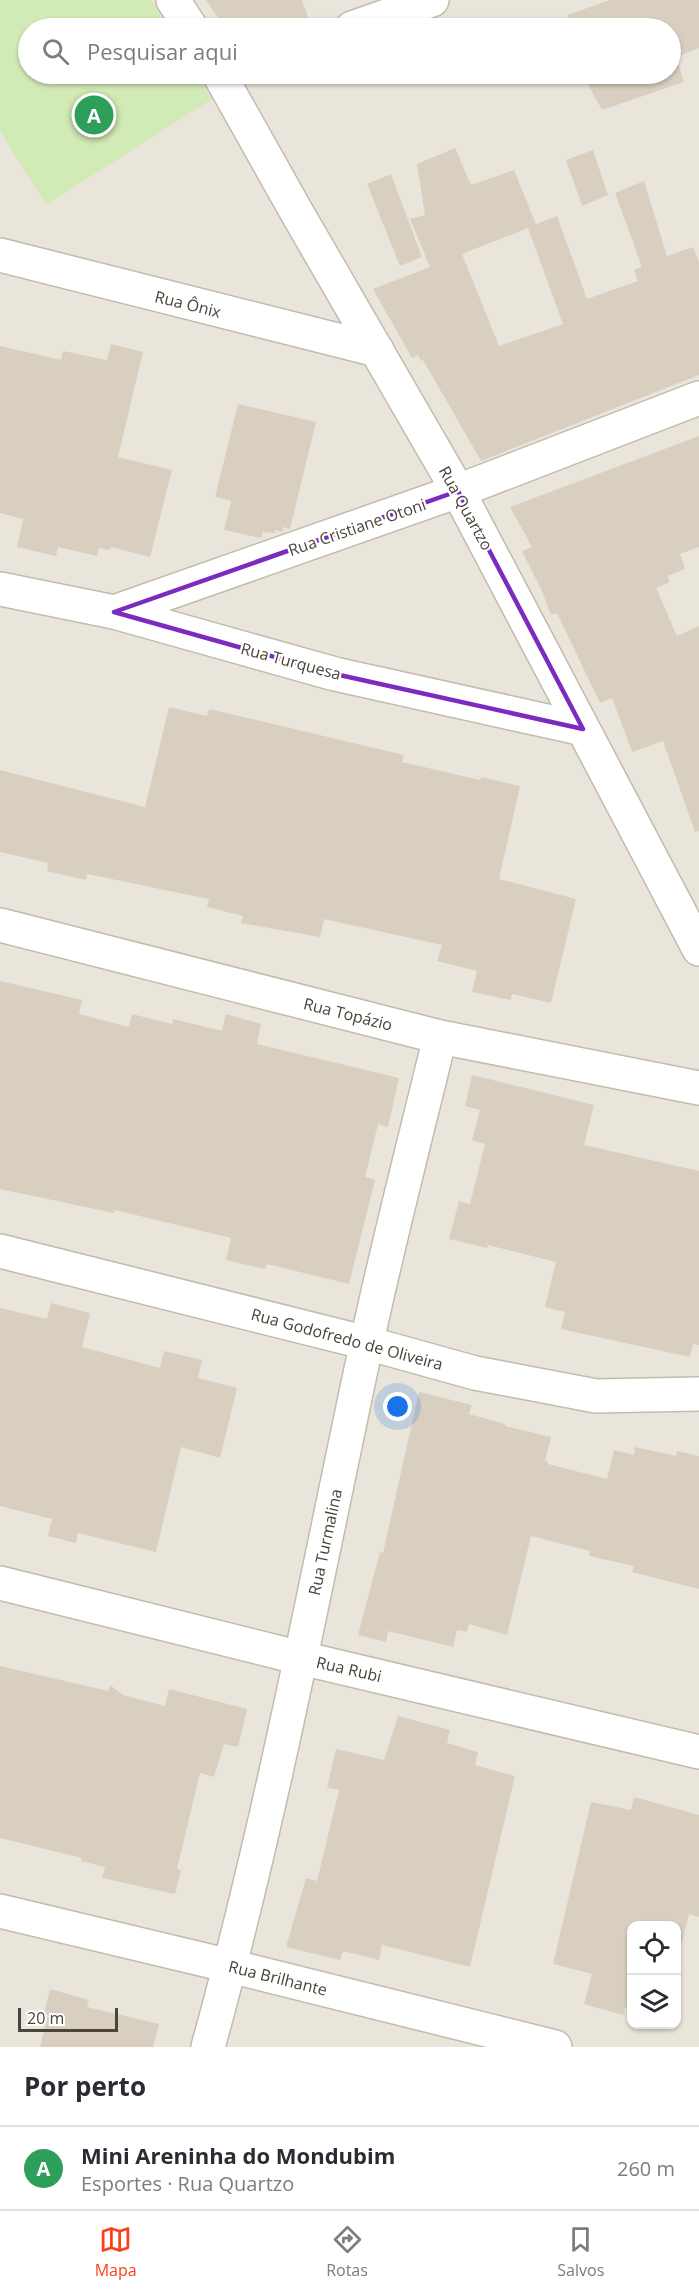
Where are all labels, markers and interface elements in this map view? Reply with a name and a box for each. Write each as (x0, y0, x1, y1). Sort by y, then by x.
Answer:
search box (18, 18, 681, 84)
icon: search (39, 35, 72, 68)
text: Pesquisar aqui (87, 36, 238, 66)
pin: A (74, 92, 113, 138)
street label: Rua Ônix (153, 285, 224, 323)
street label: Rua Quartzo (434, 462, 498, 554)
street label: Rua Cristiane Otoni (285, 493, 429, 561)
street label: Rua Turquesa (238, 637, 344, 685)
street label: Rua Topázio (301, 992, 395, 1036)
street label: Rua Godofredo de Oliveira (249, 1303, 445, 1375)
your location (383, 1392, 412, 1421)
street label: Rua Turmalina (303, 1487, 347, 1597)
street label: Rua Rubi (314, 1651, 384, 1687)
map controls (627, 1921, 681, 2029)
button: locate (627, 1921, 681, 1975)
street label: Rua Brilhante (226, 1955, 330, 2001)
button: layers (627, 1975, 681, 2029)
scale bar (18, 2005, 118, 2032)
text: 20 m (27, 2007, 64, 2029)
text: Por perto (24, 2068, 146, 2104)
text: Mini Areninha do Mondubim (81, 2140, 395, 2170)
text: A (37, 2155, 50, 2182)
text: 260 m (617, 2155, 675, 2182)
text: Esportes · Rua Quartzo (81, 2170, 294, 2197)
tab: Mapa (95, 2223, 137, 2281)
tab: Rotas (326, 2223, 368, 2281)
tab: Salvos (557, 2223, 604, 2281)

